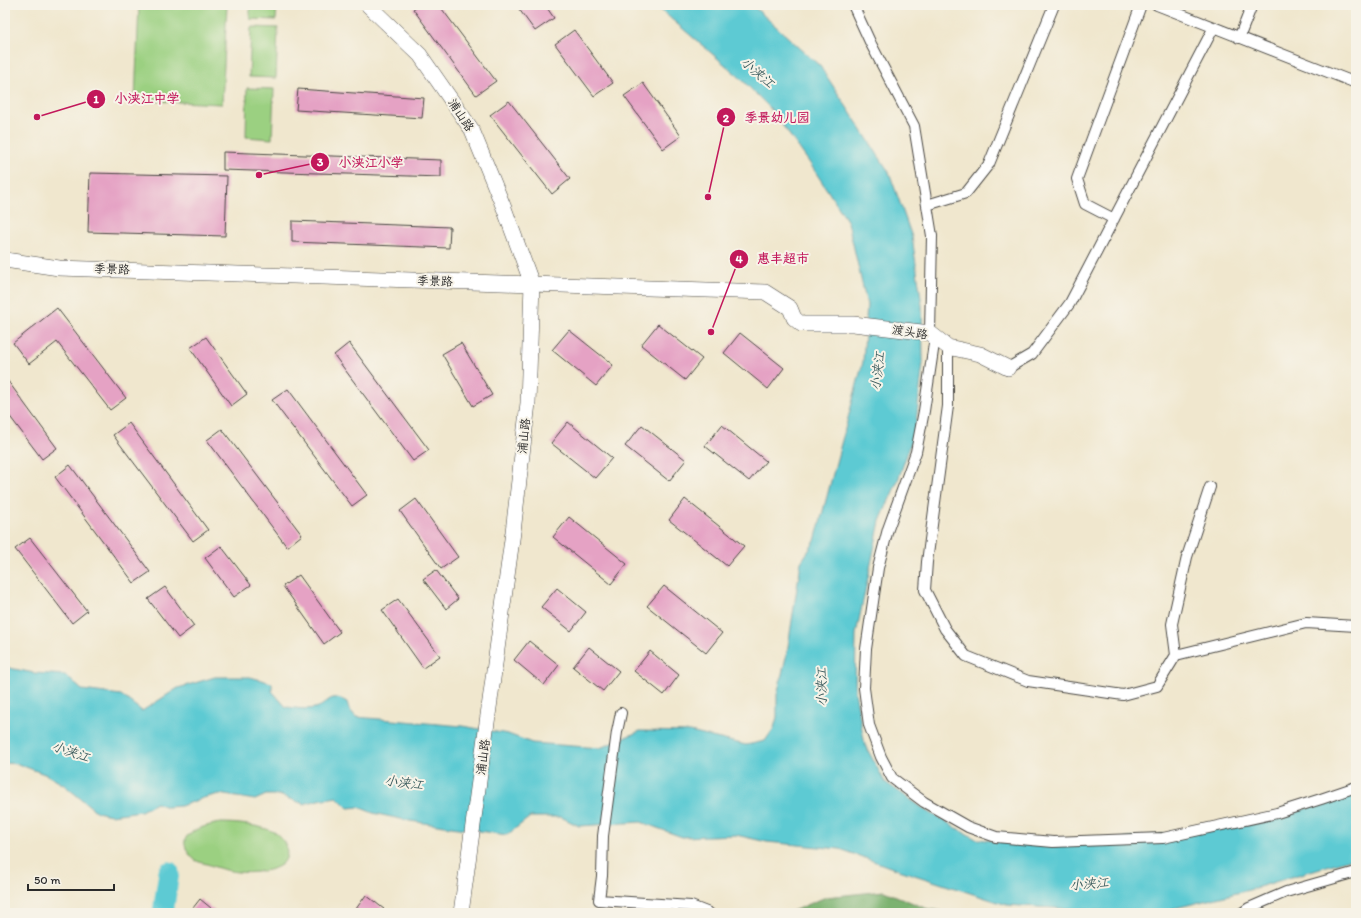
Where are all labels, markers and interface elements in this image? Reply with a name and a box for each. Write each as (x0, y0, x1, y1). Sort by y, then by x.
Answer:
water label: 小浃江 (738, 54, 778, 91)
callout: 小浃江中学 (86, 86, 187, 111)
text: 小浃江中学 (114, 91, 180, 106)
text: 1 (93, 92, 99, 106)
street label: 浦山路 (445, 96, 477, 134)
callout: 季景幼儿园 (716, 105, 817, 130)
text: 季景幼儿园 (744, 110, 810, 125)
text: 2 (723, 111, 730, 125)
callout: 小浃江小学 (310, 149, 411, 174)
text: 3 (317, 155, 324, 169)
text: 小浃江小学 (338, 155, 404, 170)
callout: 惠丰超市 (729, 246, 817, 271)
text: 惠丰超市 (757, 251, 809, 266)
text: 4 (735, 252, 743, 266)
street label: 季景路 (94, 261, 130, 277)
street label: 季景路 (417, 273, 453, 289)
street label: 渡头路 (891, 322, 929, 342)
water label: 小浃江 (868, 350, 887, 391)
street label: 浦山路 (515, 417, 533, 455)
water label: 小浃江 (814, 666, 829, 707)
water label: 小浃江 (50, 738, 93, 765)
street label: 浦山路 (474, 738, 492, 776)
water label: 小浃江 (384, 773, 425, 792)
scale bar (28, 866, 114, 892)
text: 50 m (34, 873, 60, 887)
water label: 小浃江 (1069, 874, 1110, 893)

